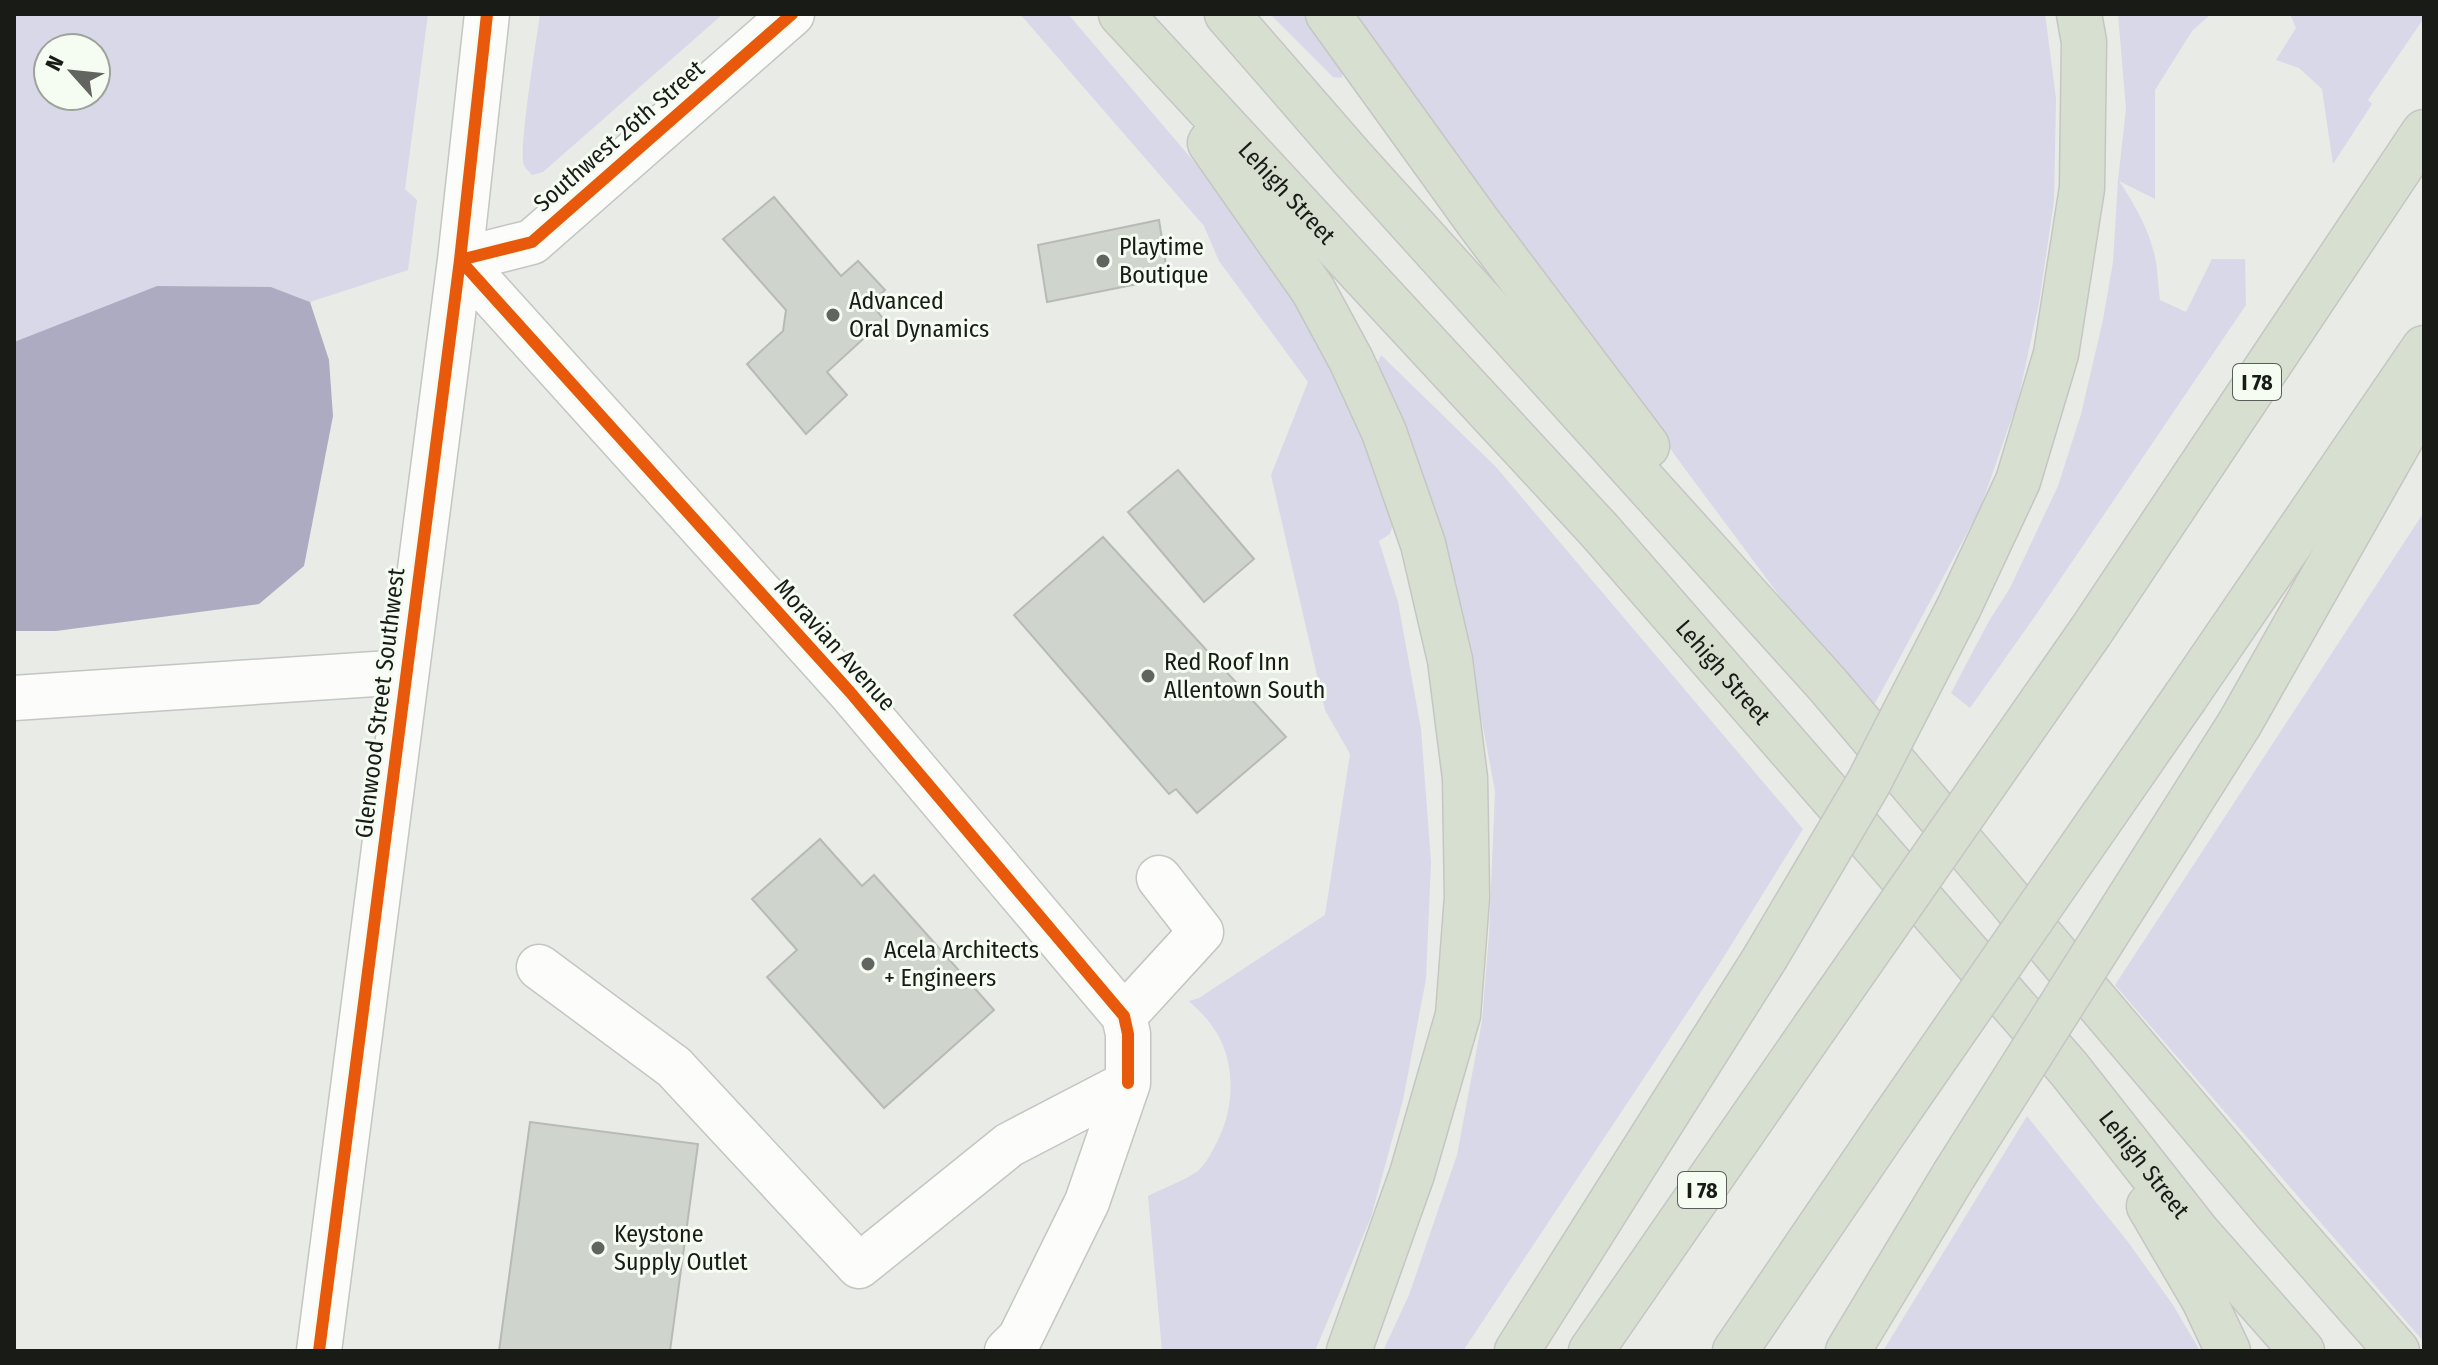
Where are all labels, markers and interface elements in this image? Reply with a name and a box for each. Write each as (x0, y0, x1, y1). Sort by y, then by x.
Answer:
north arrow (32, 32, 112, 112)
text: N (40, 51, 70, 75)
street label: Southwest 26th Street (528, 54, 710, 218)
street label: Lehigh Street (1233, 136, 1341, 250)
place label: Playtime Boutique (1119, 233, 1208, 289)
marker: Playtime Boutique (1094, 252, 1112, 270)
place label: Advanced Oral Dynamics (849, 287, 989, 343)
marker: Advanced Oral Dynamics (824, 306, 842, 324)
road number: I 78 (2233, 364, 2281, 400)
street label: Glenwood Street Southwest (350, 566, 410, 840)
street label: Moravian Avenue (769, 573, 901, 717)
street label: Lehigh Street (1670, 614, 1776, 730)
place label: Red Roof Inn Allentown South (1164, 648, 1325, 704)
marker: Red Roof Inn Allentown South (1139, 667, 1157, 685)
place label: Acela Architects + Engineers (884, 936, 1039, 992)
marker: Acela Architects + Engineers (859, 955, 877, 973)
street label: Lehigh Street (2093, 1105, 2195, 1224)
road number: I 78 (1678, 1172, 1726, 1208)
place label: Keystone Supply Outlet (614, 1220, 748, 1276)
marker: Keystone Supply Outlet (589, 1239, 607, 1257)

